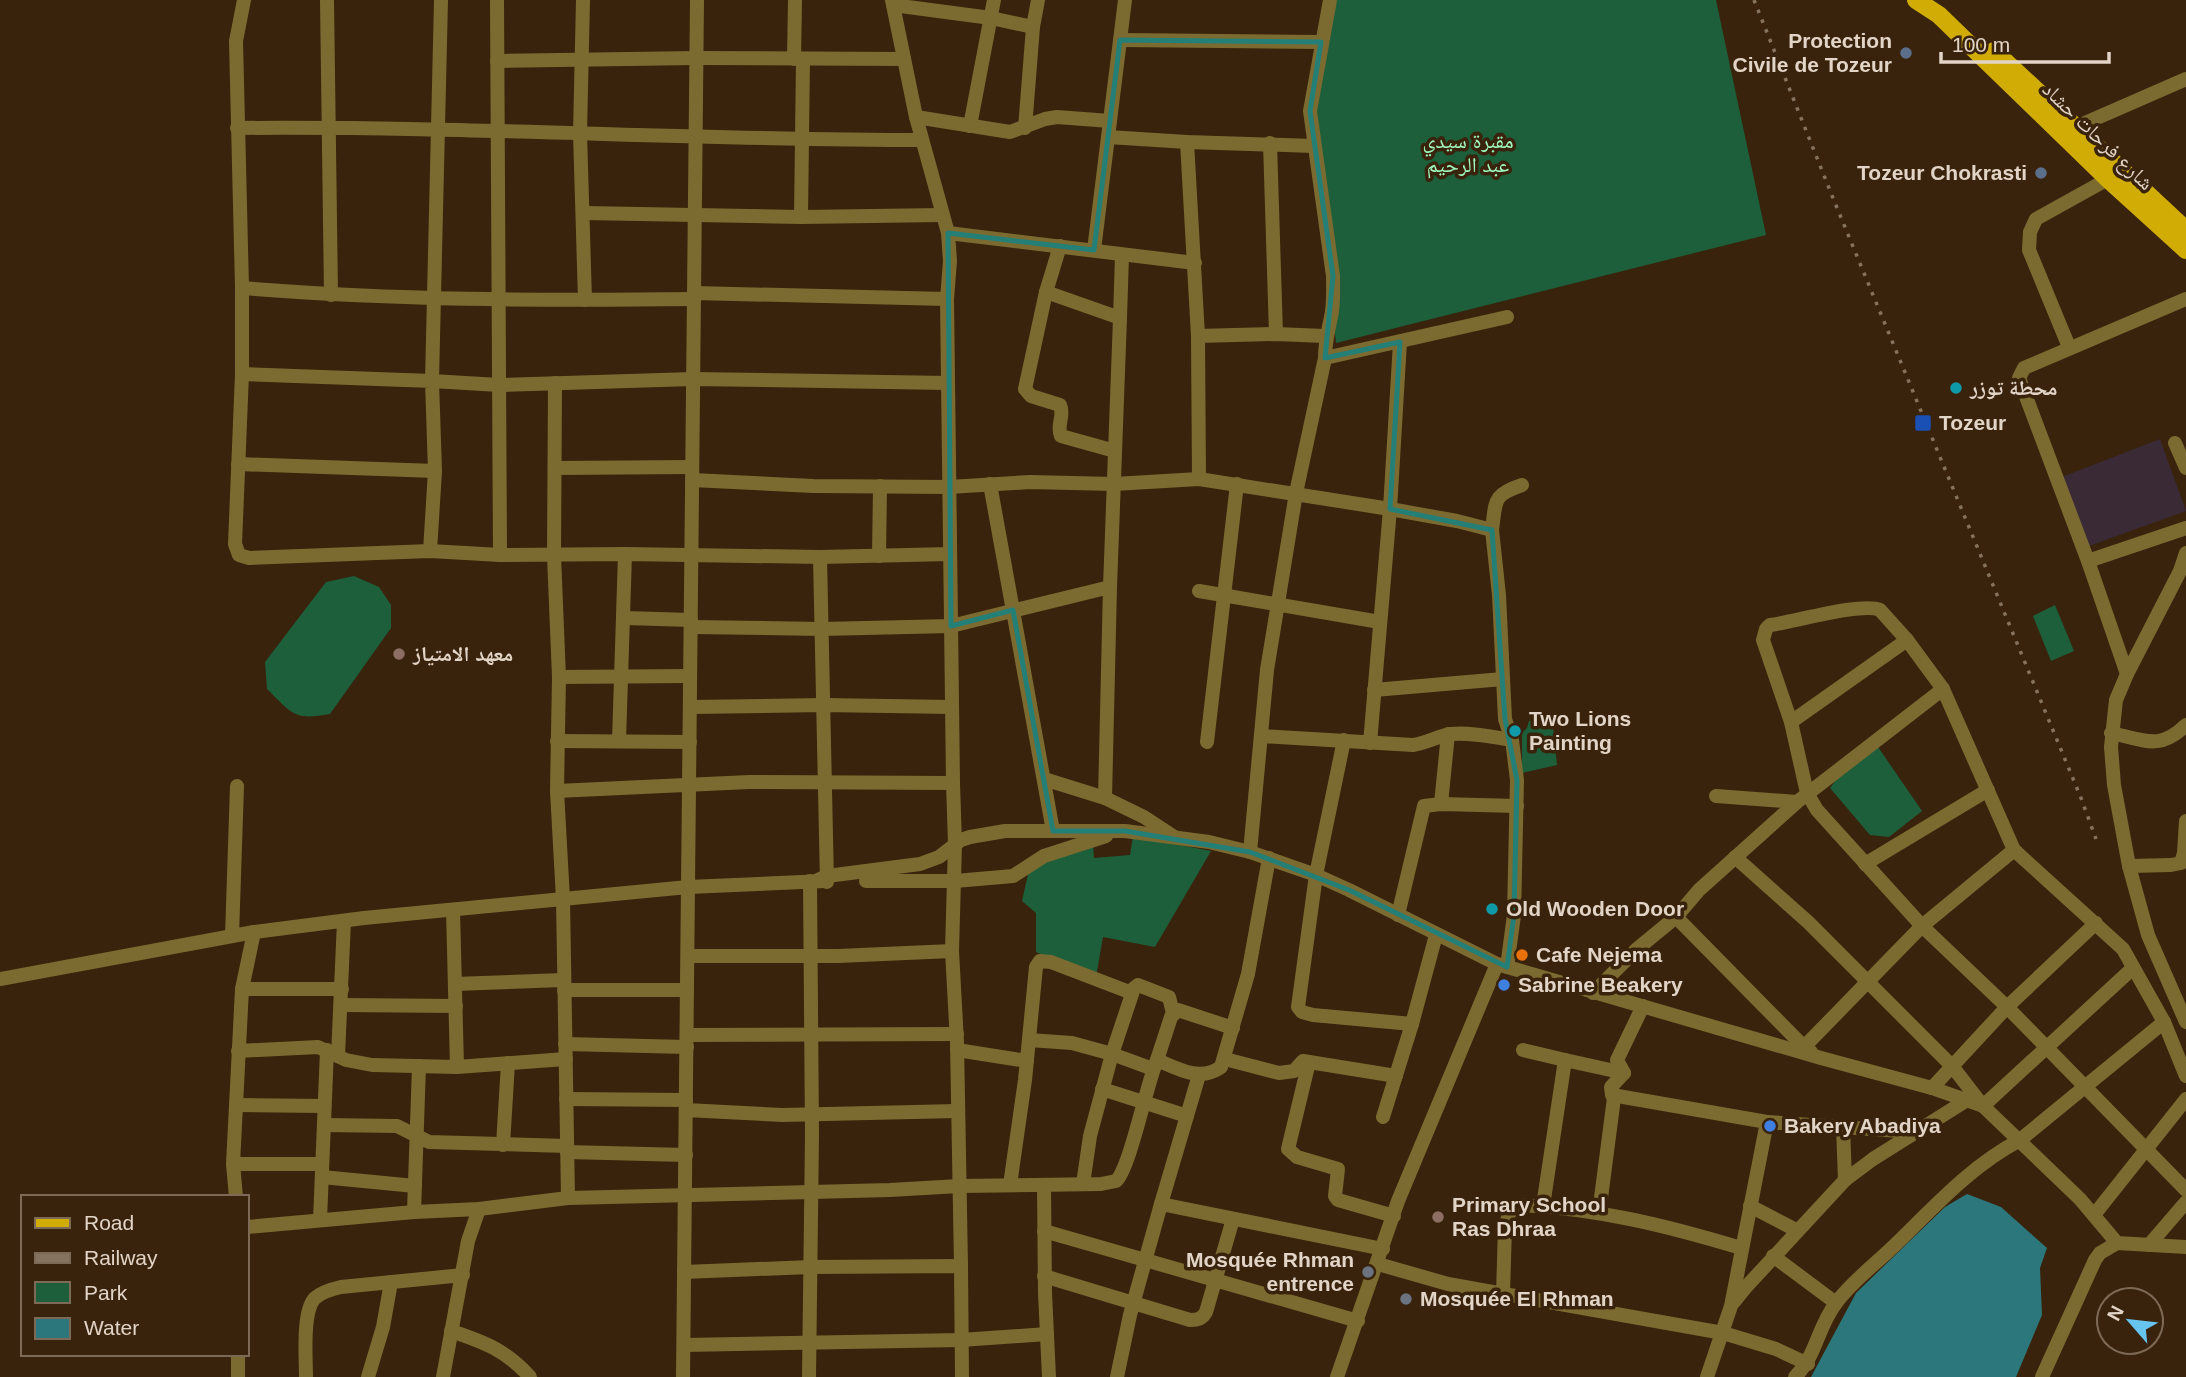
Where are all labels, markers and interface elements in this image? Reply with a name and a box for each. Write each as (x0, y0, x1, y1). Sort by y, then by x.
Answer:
scale bar (1941, 21, 2109, 65)
place label: Protection Civile de Tozeur (1733, 29, 1892, 76)
text: 100 m (1952, 33, 2010, 56)
marker: Protection Civile de Tozeur (1898, 45, 1914, 61)
street label: شارع فرحات حشاد (2037, 77, 2159, 196)
park label: مقبرة سيدي عبد الرحيم (1422, 129, 1514, 179)
place label: Tozeur Chokrasti (1857, 161, 2027, 184)
marker: Tozeur Chokrasti (2033, 165, 2049, 181)
place label: محطة توزر (1969, 376, 2057, 400)
marker: محطة توزر (1948, 380, 1964, 396)
place label: Tozeur (1939, 411, 2006, 434)
marker: Tozeur (1913, 413, 1933, 433)
place label: معهد الامتياز (412, 642, 513, 666)
marker: معهد الامتياز (391, 646, 407, 662)
place label: Two Lions Painting (1529, 707, 1631, 754)
marker: Two Lions Painting (1507, 723, 1523, 739)
place label: Old Wooden Door (1506, 897, 1684, 920)
marker: Old Wooden Door (1484, 901, 1500, 917)
place label: Cafe Nejema (1536, 943, 1662, 966)
marker: Cafe Nejema (1514, 947, 1530, 963)
place label: Sabrine Beakery (1518, 973, 1683, 996)
marker: Sabrine Beakery (1496, 977, 1512, 993)
place label: Bakery Abadiya (1784, 1114, 1941, 1137)
marker: Bakery Abadiya (1762, 1118, 1778, 1134)
place label: Primary School Ras Dhraa (1452, 1193, 1606, 1240)
legend (21, 1195, 248, 1356)
marker: Primary School Ras Dhraa (1430, 1209, 1446, 1225)
text: Road (84, 1211, 134, 1234)
text: Railway (84, 1246, 158, 1269)
place label: Mosquée Rhman entrence (1186, 1248, 1354, 1295)
marker: Mosquée Rhman entrence (1360, 1264, 1376, 1280)
text: Park (84, 1281, 128, 1304)
north arrow (2095, 1286, 2165, 1356)
place label: Mosquée El Rhman (1420, 1287, 1614, 1310)
marker: Mosquée El Rhman (1398, 1291, 1414, 1307)
text: N (2103, 1302, 2128, 1324)
text: Water (84, 1316, 139, 1339)

